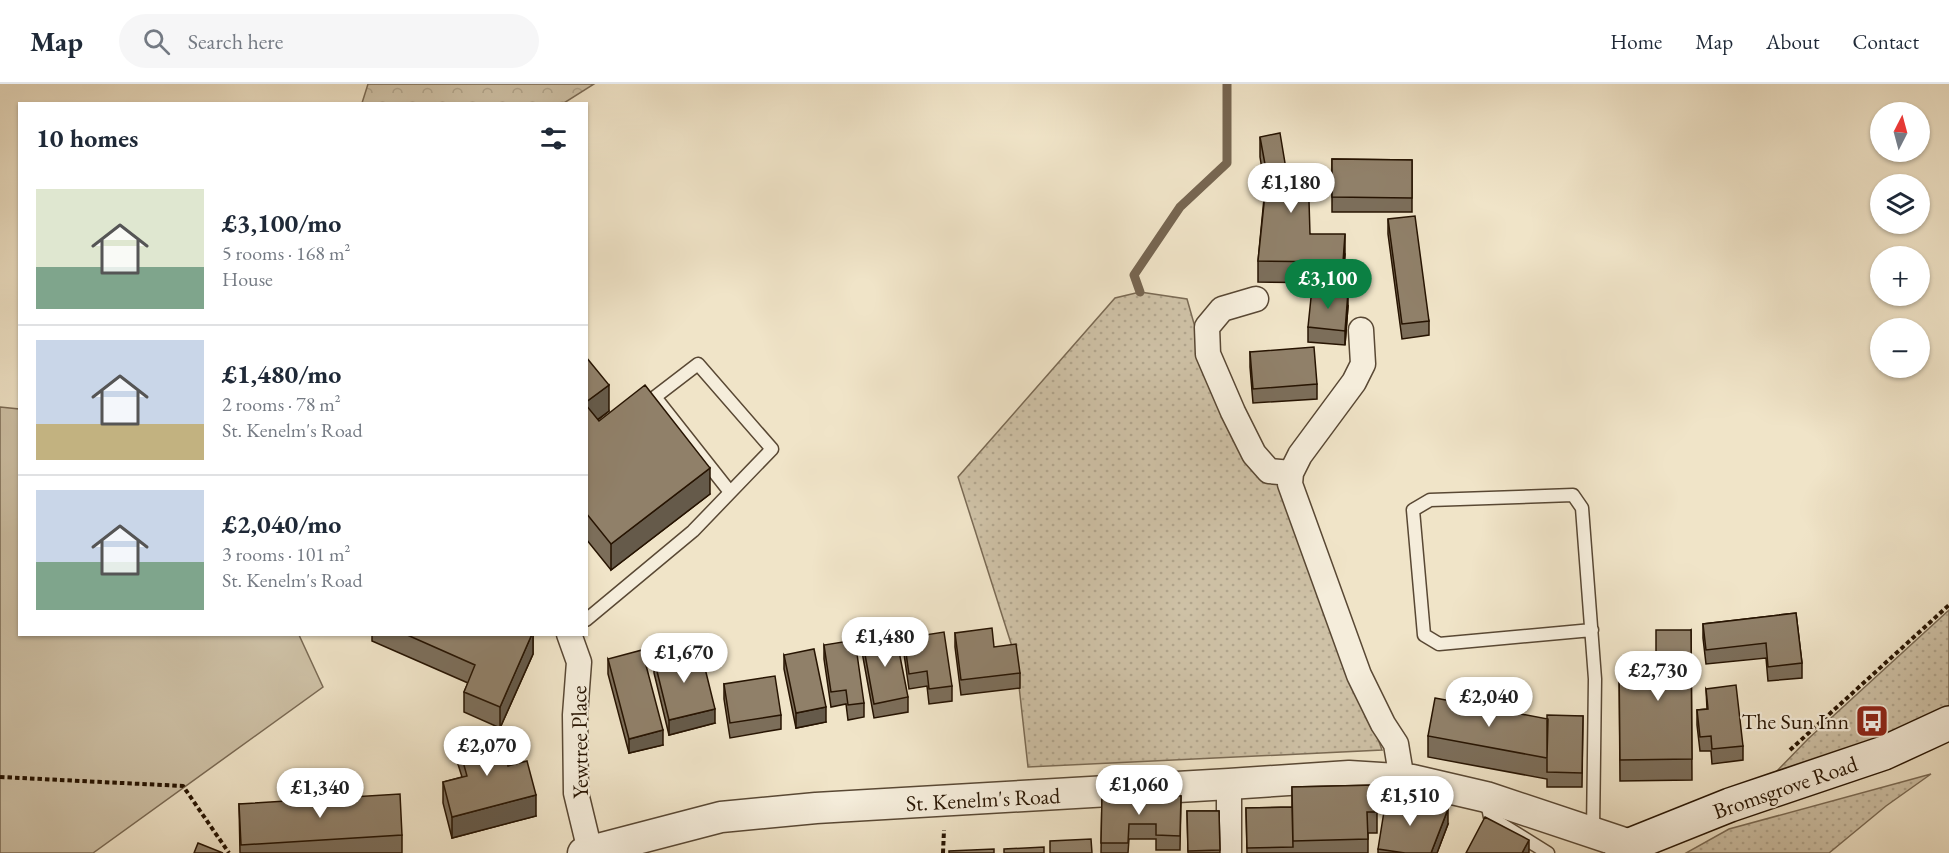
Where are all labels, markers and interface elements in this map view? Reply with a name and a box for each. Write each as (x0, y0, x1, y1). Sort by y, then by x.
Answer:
search box (119, 14, 539, 68)
text: Map (30, 23, 83, 59)
icon: search (140, 25, 173, 58)
text: Search here (188, 27, 283, 56)
text: Home (1610, 28, 1662, 55)
text: Map (1695, 28, 1733, 55)
text: About (1766, 28, 1819, 55)
text: Contact (1852, 28, 1919, 55)
north arrow (1870, 102, 1930, 162)
map controls (1870, 102, 1930, 378)
text: 10 homes (36, 121, 138, 155)
icon: filters (537, 122, 570, 155)
pin: £1,180 (1242, 163, 1340, 214)
text: £1,180 (1262, 169, 1320, 195)
button: layers (1870, 174, 1930, 234)
text: £3,100/mo (222, 206, 341, 240)
icon: home (84, 213, 156, 285)
text: 5 rooms · 168 m² (222, 240, 350, 266)
button: + (1870, 246, 1930, 306)
pin: £3,100 (1279, 259, 1377, 310)
text: £3,100 (1299, 265, 1357, 291)
text: House (222, 266, 273, 292)
button: − (1870, 318, 1930, 378)
text: £1,480/mo (222, 357, 341, 391)
icon: home (84, 364, 156, 436)
text: 2 rooms · 78 m² (222, 391, 341, 417)
text: St. Kenelm's Road (222, 417, 363, 443)
text: £2,040/mo (222, 507, 341, 541)
icon: home (84, 514, 156, 586)
text: 3 rooms · 101 m² (222, 541, 350, 567)
text: St. Kenelm's Road (222, 567, 363, 593)
pin: £1,480 (836, 617, 934, 668)
text: £1,480 (856, 623, 914, 649)
pin: £1,670 (635, 633, 733, 684)
text: £1,670 (655, 639, 713, 665)
pin: £2,730 (1609, 651, 1707, 702)
text: £2,730 (1629, 657, 1687, 683)
pin: £2,040 (1440, 677, 1538, 728)
text: £2,040 (1460, 683, 1518, 709)
street label: Yewtree Place (564, 685, 595, 799)
bus stop icon: The Sun Inn (1854, 703, 1890, 739)
place label: The Sun Inn (1741, 707, 1849, 736)
pin: £2,070 (438, 726, 536, 777)
text: £2,070 (458, 732, 516, 758)
street label: Bromsgrove Road (1709, 749, 1862, 826)
pin: £1,060 (1090, 765, 1188, 816)
pin: £1,340 (271, 768, 369, 819)
text: £1,060 (1110, 771, 1168, 797)
text: £1,340 (291, 774, 349, 800)
pin: £1,510 (1361, 776, 1459, 827)
street label: St. Kenelm's Road (905, 781, 1062, 818)
text: £1,510 (1381, 782, 1439, 808)

